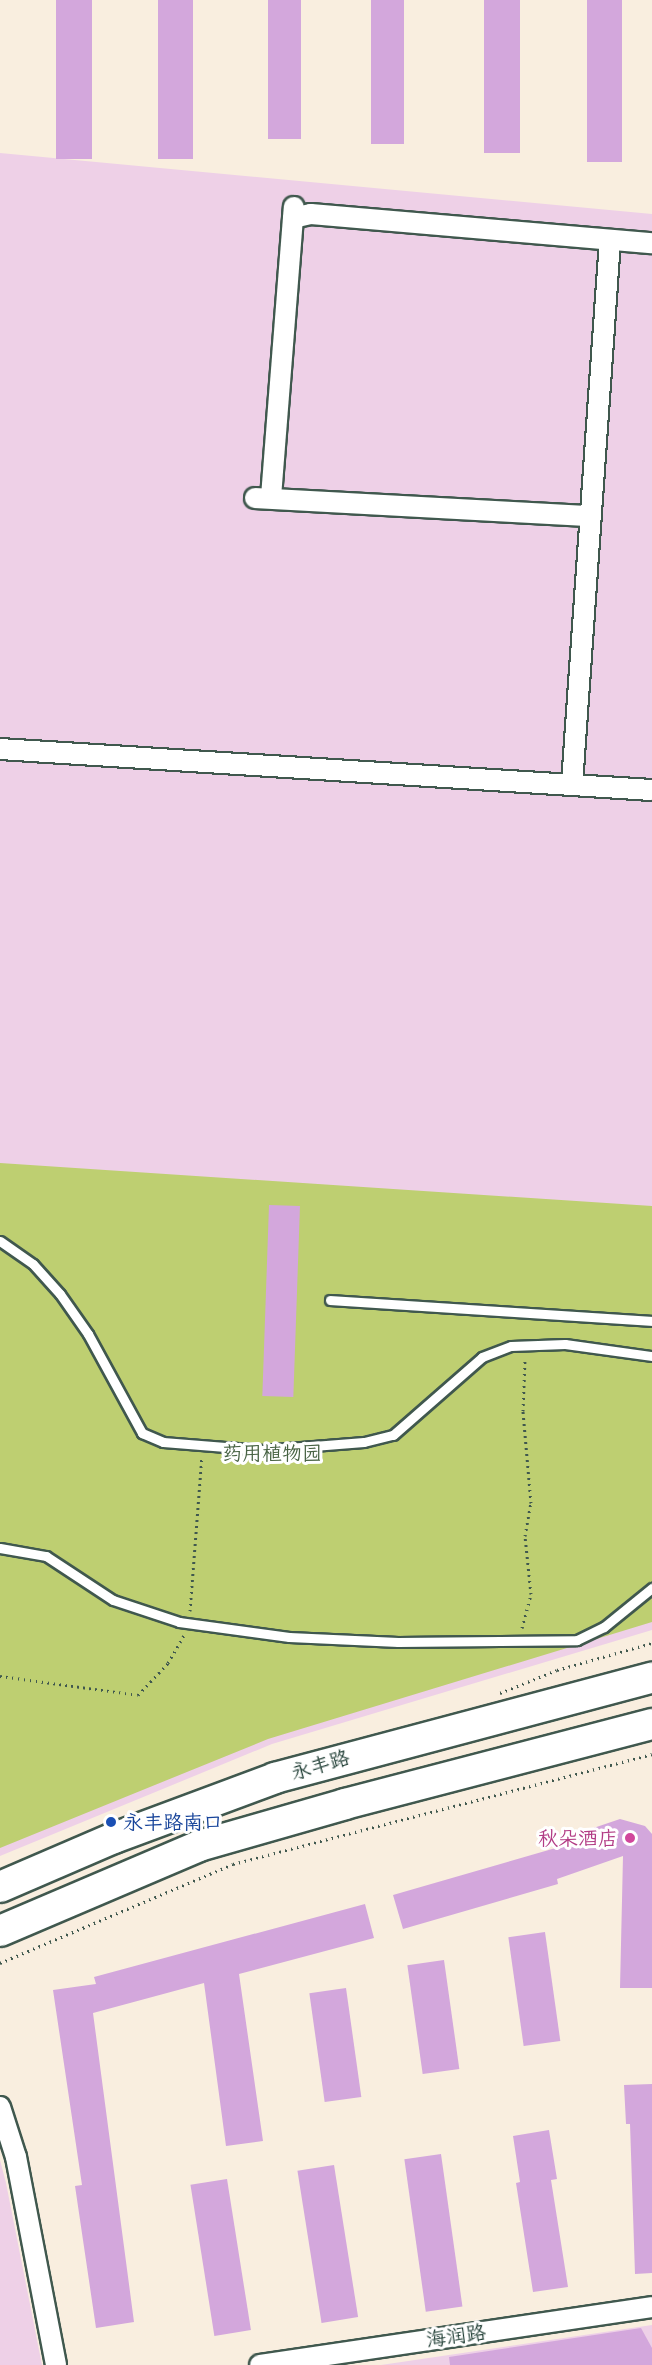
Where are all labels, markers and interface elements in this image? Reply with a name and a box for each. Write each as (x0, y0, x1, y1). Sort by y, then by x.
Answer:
park label: 药用植物园 (222, 1441, 322, 1465)
street label: 永丰路 (288, 1745, 352, 1785)
place label: 永丰路南口 (123, 1810, 223, 1834)
marker: 永丰路南口 (104, 1815, 118, 1829)
place label: 秋朵酒店 (538, 1826, 618, 1850)
marker: 秋朵酒店 (623, 1831, 637, 1845)
street label: 海润路 (425, 2320, 487, 2352)

